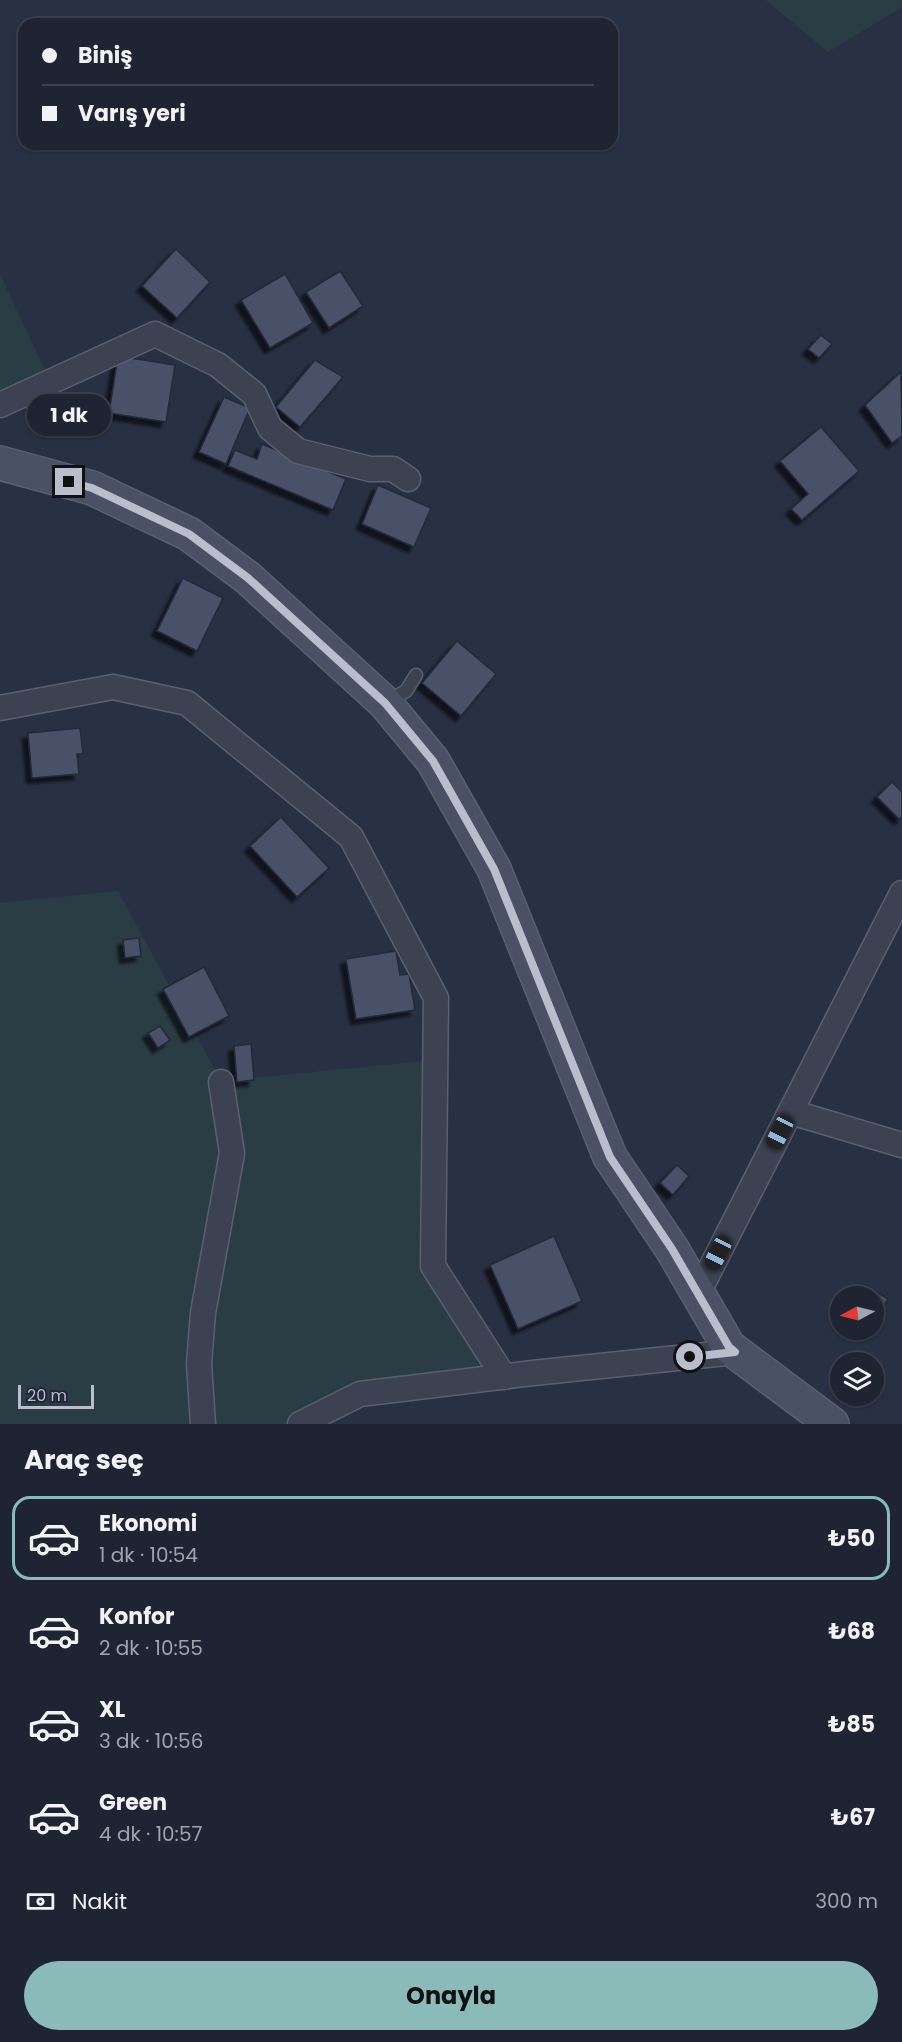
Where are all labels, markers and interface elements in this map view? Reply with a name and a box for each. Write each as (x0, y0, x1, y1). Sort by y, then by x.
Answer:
text: Biniş (78, 40, 133, 71)
text: Varış yeri (78, 98, 186, 129)
callout: 1 dk (27, 395, 111, 437)
text: 1 dk (50, 401, 88, 429)
route end (55, 468, 82, 495)
car (764, 1112, 796, 1152)
car (702, 1233, 734, 1273)
north arrow (830, 1286, 884, 1340)
map controls (830, 1286, 884, 1406)
route start (676, 1343, 703, 1370)
button: layers (830, 1352, 884, 1406)
scale bar (18, 1382, 94, 1410)
text: 20 m (27, 1384, 67, 1407)
text: Araç seç (24, 1441, 144, 1478)
text: Ekonomi (99, 1508, 197, 1539)
icon: car (27, 1511, 81, 1565)
text: ₺50 (828, 1523, 875, 1554)
text: 1 dk · 10:54 (99, 1541, 198, 1569)
text: Konfor (99, 1601, 175, 1632)
icon: car (27, 1604, 81, 1658)
text: ₺68 (828, 1616, 875, 1647)
text: 2 dk · 10:55 (99, 1634, 203, 1662)
text: XL (99, 1694, 125, 1725)
icon: car (27, 1697, 81, 1751)
text: ₺85 (828, 1709, 875, 1740)
text: 3 dk · 10:56 (99, 1727, 203, 1755)
text: Green (99, 1787, 167, 1818)
icon: car (27, 1790, 81, 1844)
text: ₺67 (831, 1802, 875, 1833)
text: 4 dk · 10:57 (99, 1820, 202, 1848)
icon: cash (24, 1885, 57, 1918)
text: Nakit (72, 1886, 127, 1917)
text: 300 m (815, 1887, 878, 1915)
button: Onayla (24, 1961, 878, 2030)

